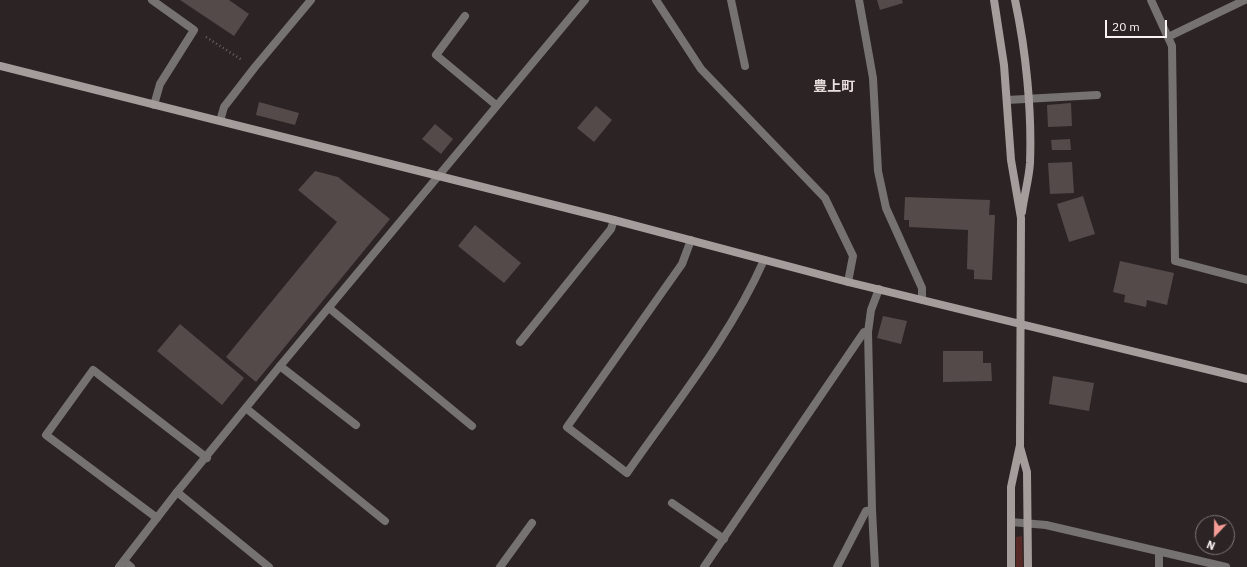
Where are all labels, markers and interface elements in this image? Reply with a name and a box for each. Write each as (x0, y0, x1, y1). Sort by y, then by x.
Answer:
scale bar (1107, 12, 1169, 38)
text: 20 m (1112, 19, 1140, 34)
district label: 豊上町 (813, 79, 855, 95)
north arrow (1195, 515, 1235, 555)
text: N (1205, 537, 1217, 553)

